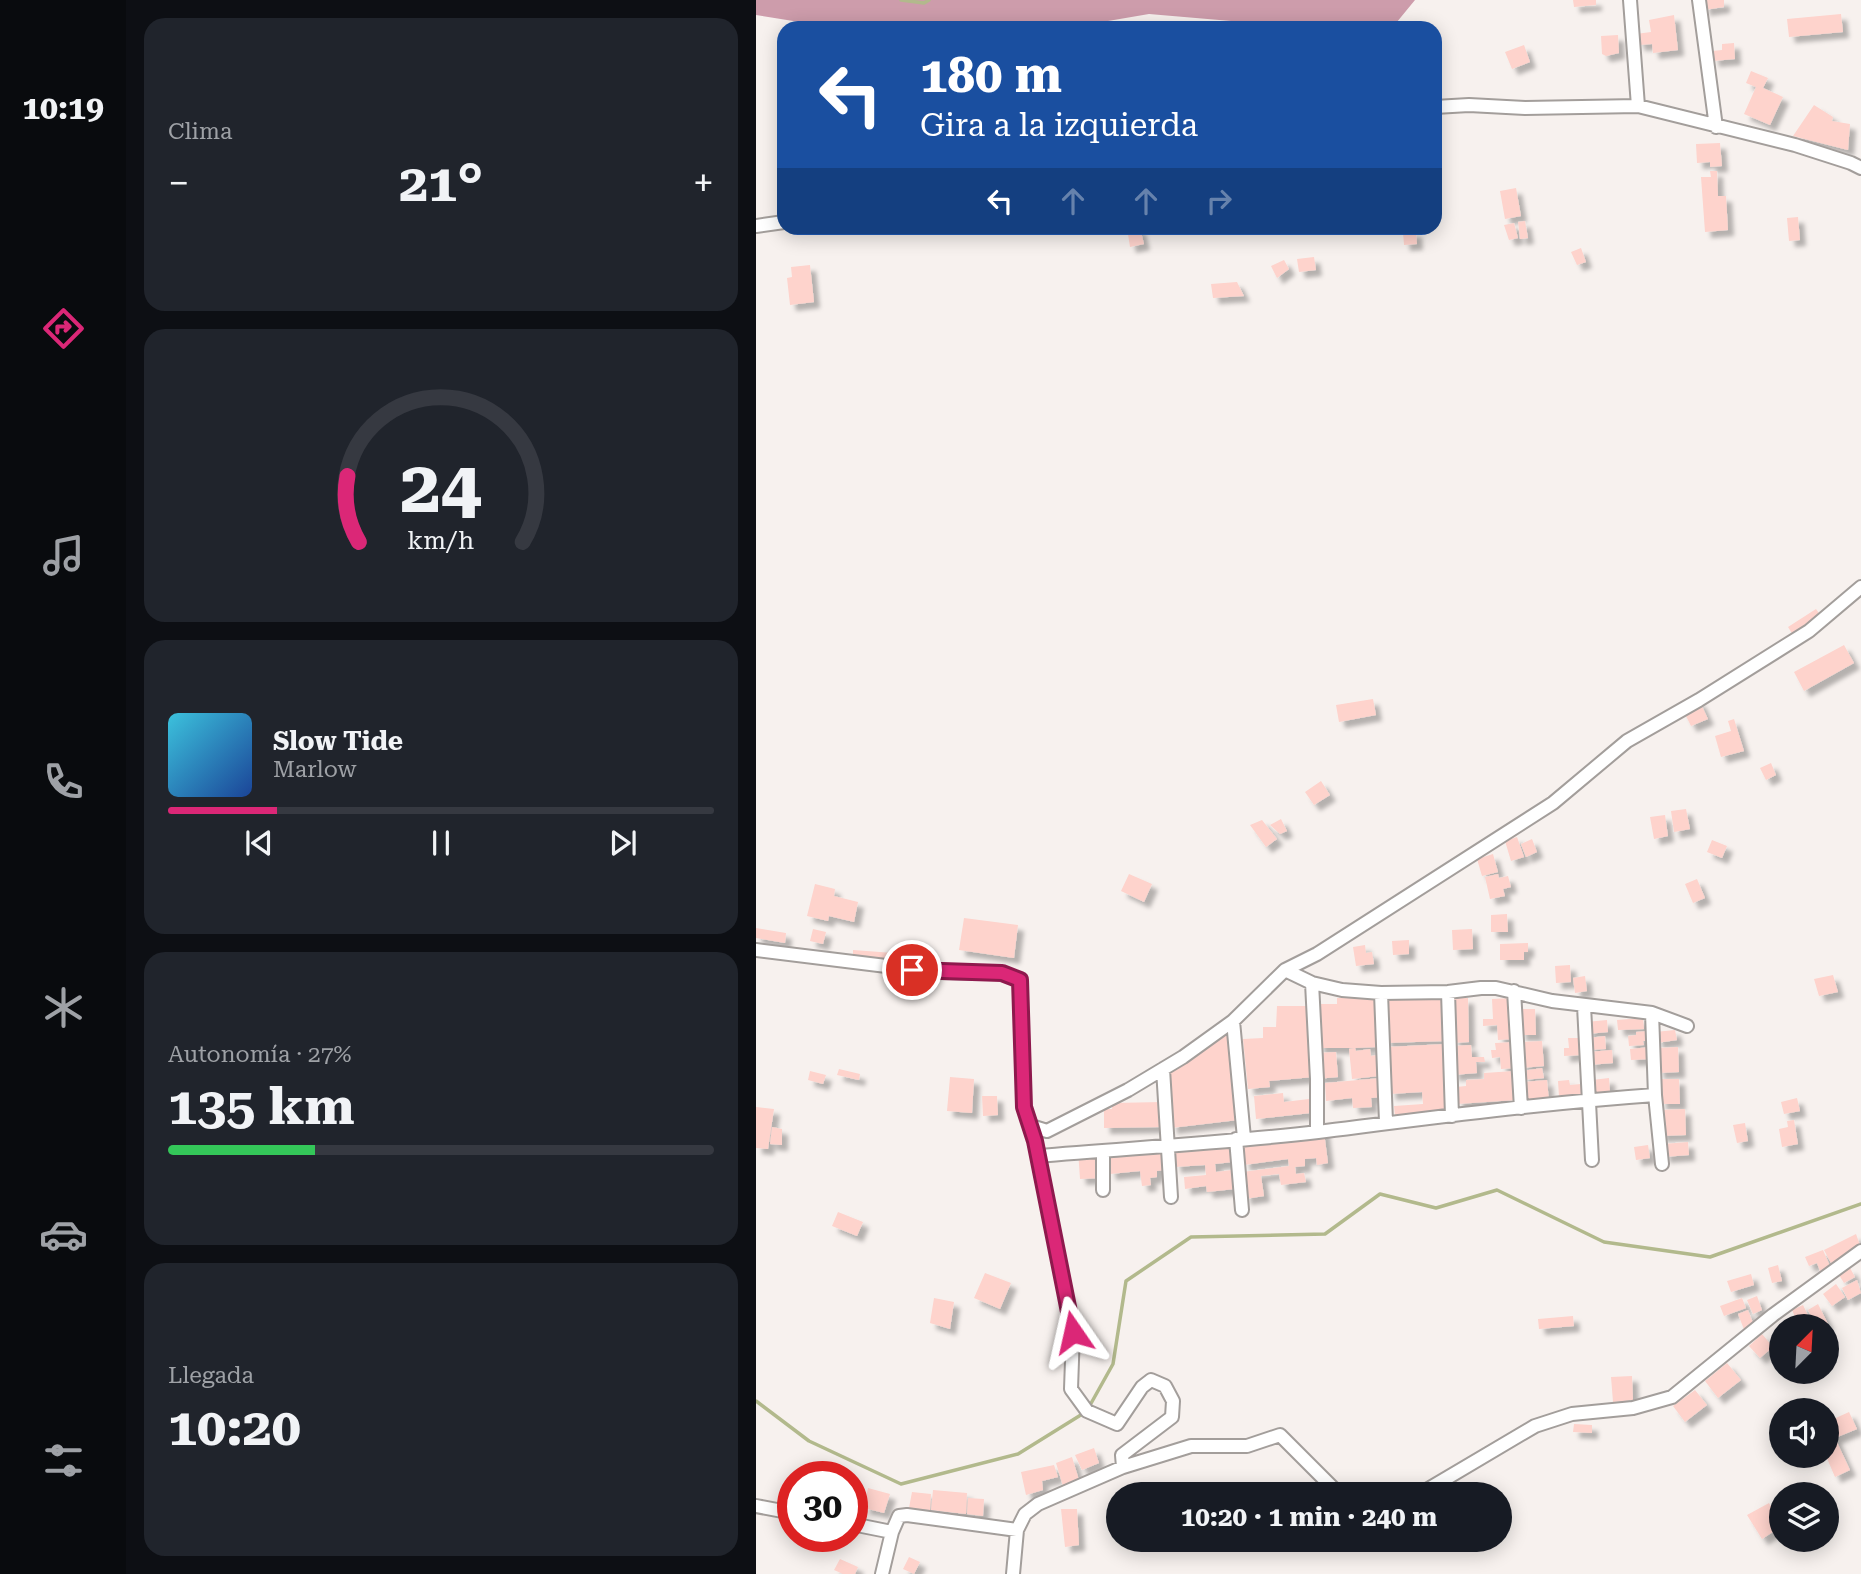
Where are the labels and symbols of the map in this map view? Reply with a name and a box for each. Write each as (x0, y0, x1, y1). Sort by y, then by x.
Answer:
pin (882, 940, 942, 1000)
position arrow (1036, 1295, 1110, 1369)
north arrow (1769, 1314, 1839, 1384)
speed limit sign: 30 (777, 1461, 868, 1552)

